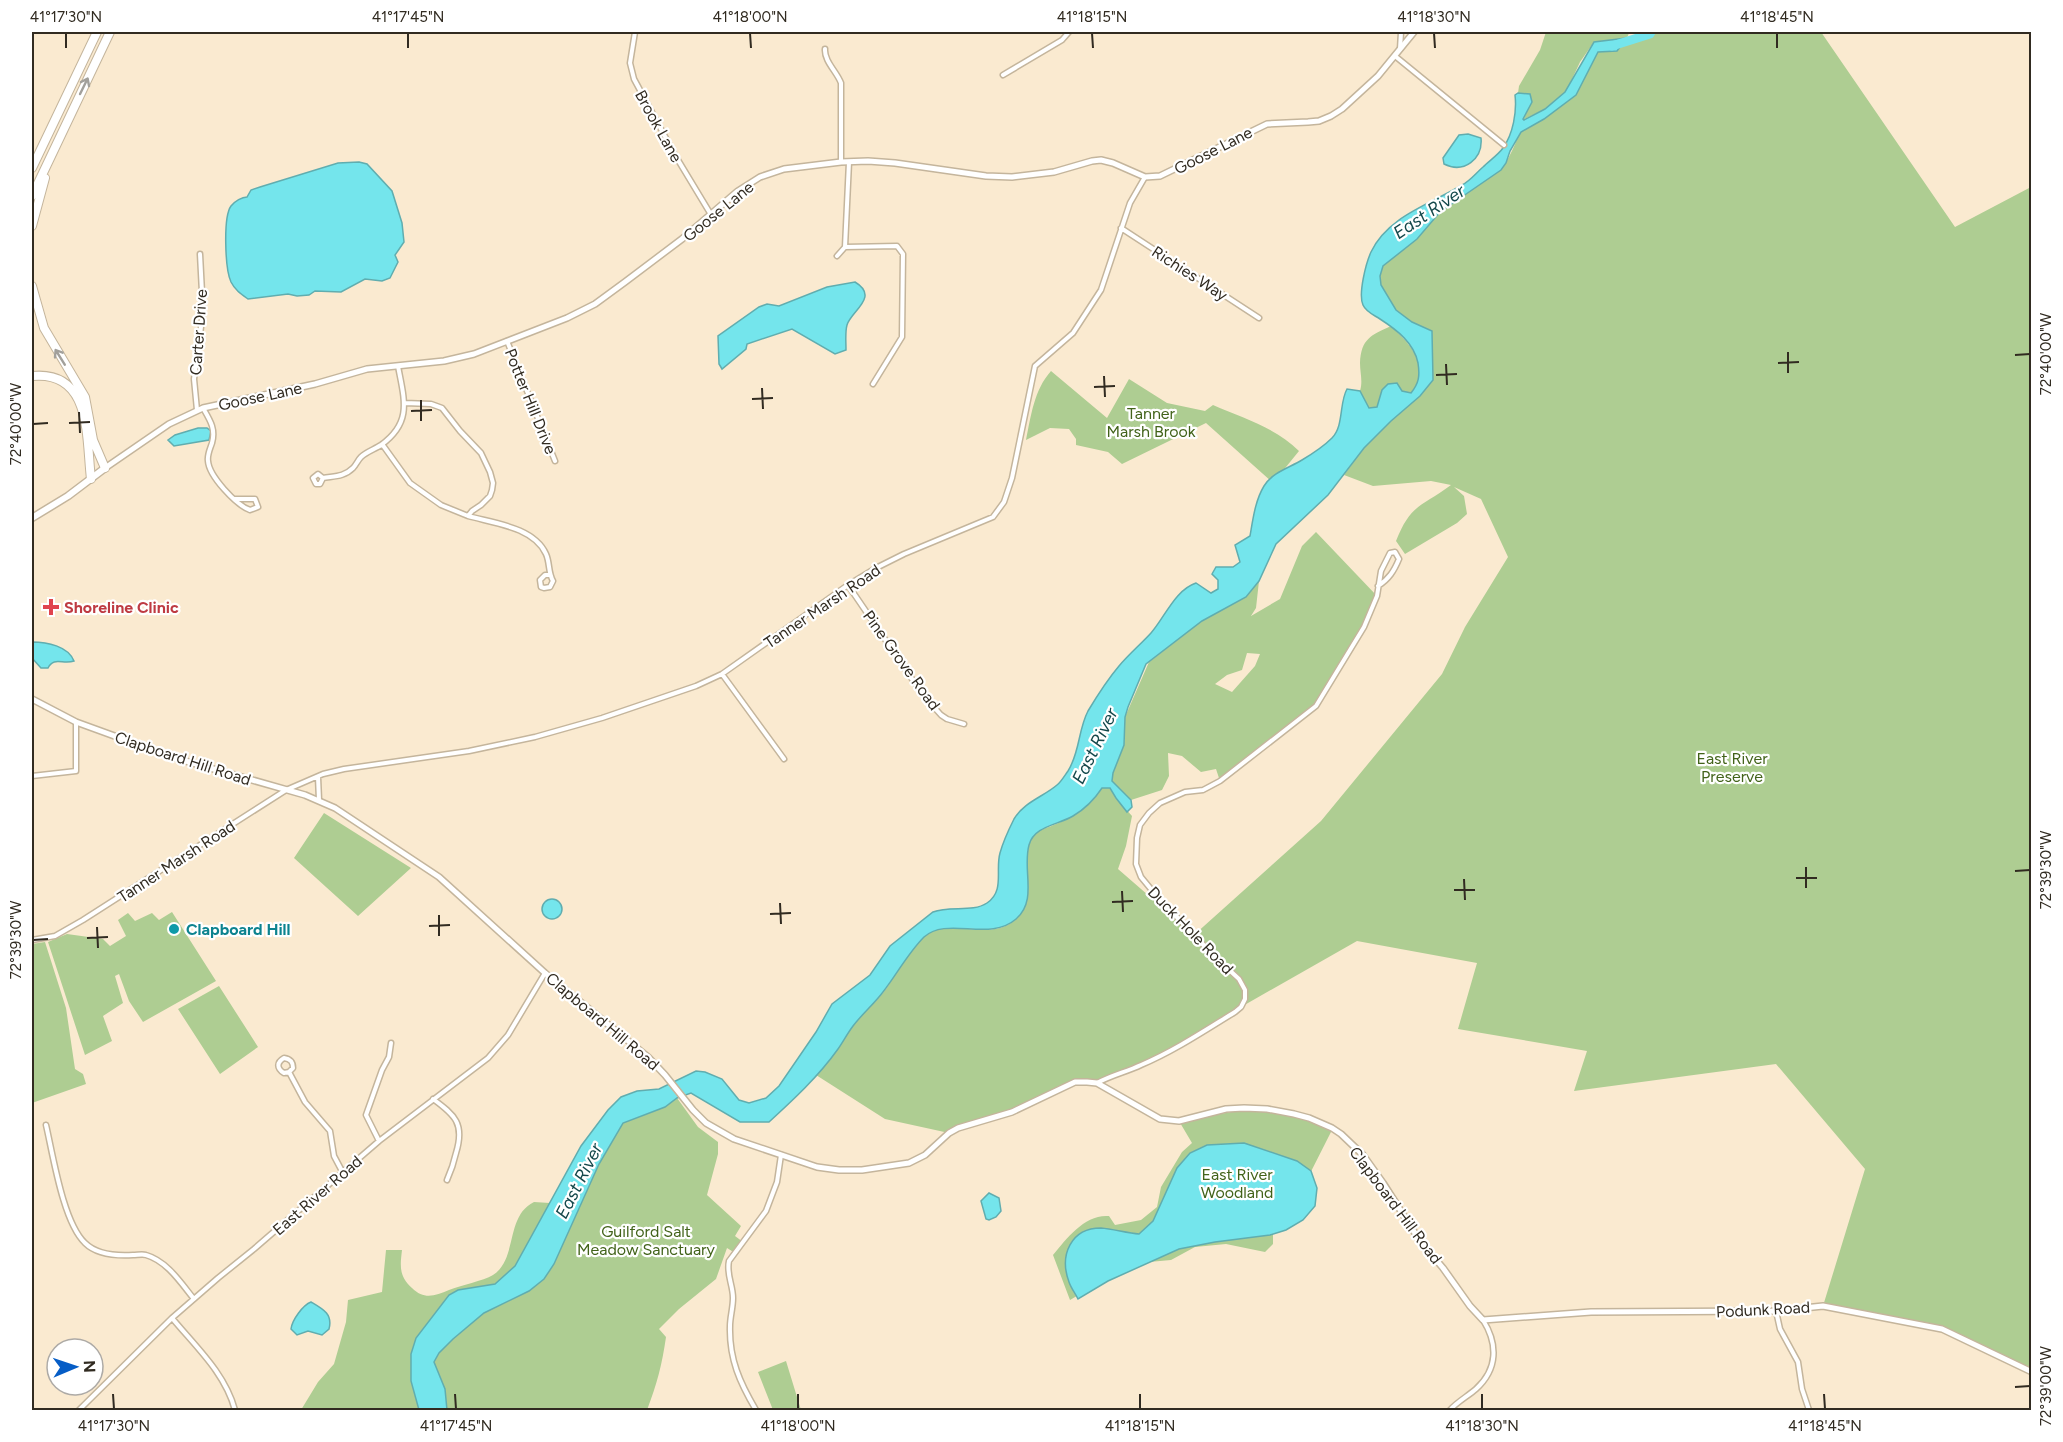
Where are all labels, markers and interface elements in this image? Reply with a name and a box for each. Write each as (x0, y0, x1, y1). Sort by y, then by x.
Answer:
text: 41°17'30"N (30, 8, 102, 26)
text: 41°17'45"N (372, 8, 444, 26)
text: 41°18'00"N (712, 8, 788, 26)
text: 41°18'15"N (1057, 8, 1127, 26)
text: 41°18'30"N (1397, 8, 1471, 26)
text: 41°18'45"N (1740, 8, 1814, 26)
one-way arrow (78, 77, 90, 95)
street label: Brook Lane (631, 87, 686, 166)
street label: Goose Lane (1171, 123, 1256, 178)
street label: Goose Lane (679, 177, 758, 246)
water label: East River (1389, 180, 1470, 244)
street label: Richies Way (1148, 242, 1232, 305)
street label: Carter Drive (186, 288, 211, 376)
text: 72°40'00"W (2037, 312, 2055, 395)
street label: Potter Hill Drive (501, 346, 560, 457)
one-way arrow (54, 349, 66, 366)
street label: Goose Lane (217, 378, 304, 415)
text: 72°40'00"W (7, 382, 25, 465)
park label: Tanner Marsh Brook (1107, 404, 1196, 441)
street label: Tanner Marsh Road (760, 560, 884, 652)
marker: Shoreline Clinic (42, 598, 60, 616)
place label: Shoreline Clinic (64, 598, 179, 617)
street label: Pine Grove Road (859, 607, 944, 714)
water label: East River (1067, 704, 1123, 788)
street label: Clapboard Hill Road (112, 728, 253, 789)
park label: East River Preserve (1696, 749, 1768, 786)
street label: Tanner Marsh Road (114, 816, 239, 906)
text: 72°39'30"W (2037, 830, 2055, 909)
street label: Duck Hole Road (1144, 883, 1237, 978)
text: 72°39'30"W (7, 900, 25, 979)
place label: Clapboard Hill (186, 920, 291, 939)
marker: Clapboard Hill (167, 922, 181, 936)
street label: Clapboard Hill Road (542, 969, 663, 1074)
water label: East River (551, 1139, 608, 1222)
street label: Clapboard Hill Road (1345, 1143, 1446, 1268)
street label: East River Road (269, 1152, 366, 1239)
park label: East River Woodland (1201, 1165, 1273, 1202)
park label: Guilford Salt Meadow Sanctuary (577, 1222, 716, 1259)
street label: Podunk Road (1716, 1298, 1811, 1321)
north arrow (45, 1337, 105, 1397)
text: 72°39'00"W (2037, 1345, 2055, 1426)
text: N (80, 1360, 99, 1373)
text: 41°17'30"N (78, 1417, 150, 1435)
text: 41°17'45"N (420, 1417, 492, 1435)
text: 41°18'00"N (760, 1417, 836, 1435)
text: 41°18'15"N (1105, 1417, 1175, 1435)
text: 41°18'30"N (1445, 1417, 1519, 1435)
text: 41°18'45"N (1788, 1417, 1862, 1435)

